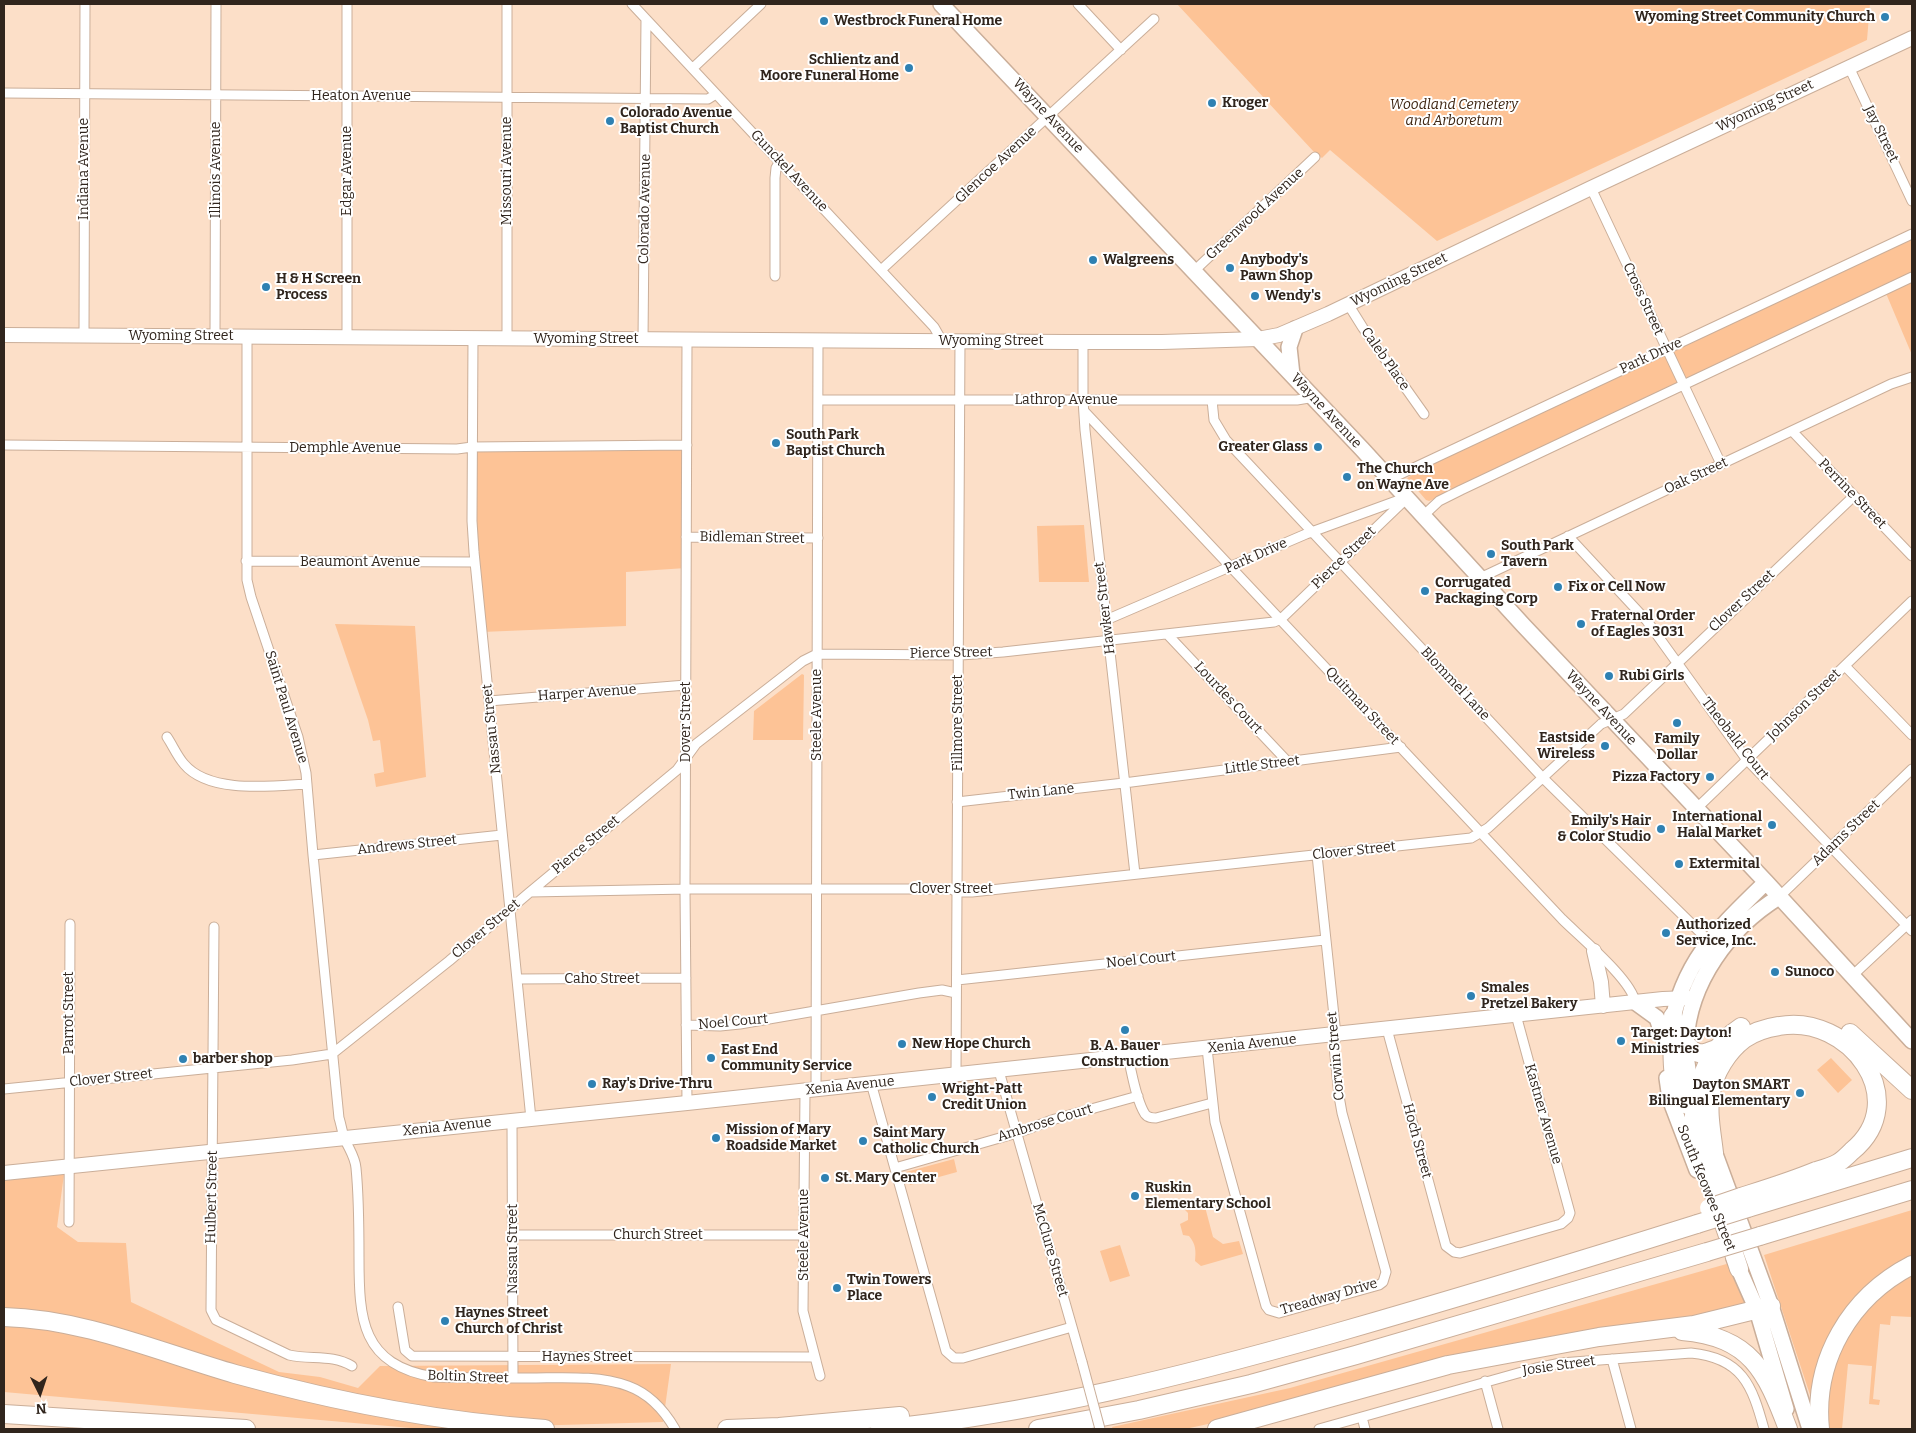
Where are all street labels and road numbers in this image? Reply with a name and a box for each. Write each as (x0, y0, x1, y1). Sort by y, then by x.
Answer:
street label: Wayne Avenue (1009, 75, 1087, 157)
street label: Wyoming Street (1714, 76, 1816, 136)
street label: Heaton Avenue (311, 88, 411, 104)
street label: Jay Street (1860, 103, 1902, 165)
street label: Missouri Avenue (499, 117, 515, 225)
street label: Indiana Avenue (76, 118, 92, 220)
street label: Illinois Avenue (208, 122, 224, 218)
street label: Glencoe Avenue (952, 123, 1040, 207)
street label: Edgar Avenue (339, 126, 355, 216)
street label: Gunckel Avenue (747, 127, 831, 215)
street label: Colorado Avenue (636, 154, 654, 264)
street label: Greenwood Avenue (1203, 164, 1307, 264)
street label: Wyoming Street (1348, 249, 1450, 311)
street label: Cross Street (1619, 260, 1667, 338)
street label: Caleb Place (1357, 324, 1413, 394)
street label: Wyoming Street (128, 328, 234, 344)
street label: Wyoming Street (533, 331, 639, 347)
street label: Wyoming Street (938, 333, 1044, 349)
street label: Park Drive (1617, 334, 1685, 378)
street label: Wayne Avenue (1287, 370, 1365, 452)
street label: Lathrop Avenue (1014, 392, 1118, 408)
street label: Demphle Avenue (289, 440, 401, 456)
street label: Oak Street (1662, 454, 1730, 498)
street label: Perrine Street (1814, 456, 1890, 532)
street label: Pierce Street (1308, 523, 1380, 593)
street label: Bidleman Street (699, 529, 805, 547)
street label: Park Drive (1222, 535, 1290, 577)
street label: Beaumont Avenue (300, 554, 420, 570)
street label: Hawker Street (1091, 561, 1119, 655)
street label: Clover Street (1706, 566, 1778, 636)
street label: Pierce Street (909, 644, 993, 662)
street label: Blommel Lane (1417, 644, 1493, 724)
street label: Saint Paul Avenue (261, 649, 311, 765)
street label: Lourdes Court (1190, 659, 1266, 737)
street label: Quitman Street (1322, 664, 1402, 748)
street label: Johnson Street (1764, 666, 1844, 744)
street label: Wayne Avenue (1562, 667, 1640, 749)
street label: Steele Avenue (809, 669, 825, 761)
street label: Fillmore Street (950, 674, 966, 772)
street label: Harper Avenue (537, 681, 637, 705)
street label: Dover Street (678, 681, 694, 763)
street label: Nassau Street (479, 683, 505, 775)
street label: Theobald Court (1698, 694, 1772, 784)
street label: Little Street (1223, 752, 1301, 778)
street label: Twin Lane (1007, 780, 1075, 804)
street label: Adams Street (1809, 796, 1883, 870)
street label: Pierce Street (549, 812, 623, 878)
street label: Andrews Street (356, 831, 458, 859)
street label: Clover Street (1311, 838, 1397, 864)
street label: Clover Street (909, 881, 993, 897)
street label: Clover Street (449, 896, 523, 962)
street label: Noel Court (1105, 948, 1177, 972)
street label: Caho Street (564, 971, 640, 987)
street label: Parrot Street (61, 972, 77, 1054)
street label: Noel Court (697, 1011, 769, 1033)
street label: Corwin Street (1324, 1011, 1348, 1101)
street label: Xenia Avenue (1207, 1031, 1297, 1057)
street label: Kastner Avenue (1521, 1062, 1565, 1166)
street label: Clover Street (68, 1065, 154, 1091)
street label: Xenia Avenue (805, 1073, 895, 1099)
street label: Ambrose Court (995, 1101, 1095, 1145)
street label: Hoch Street (1399, 1102, 1435, 1180)
street label: Xenia Avenue (402, 1114, 492, 1140)
street label: South Keowee Street (1673, 1122, 1739, 1254)
street label: Hulbert Street (203, 1150, 221, 1244)
street label: Steele Avenue (796, 1189, 812, 1281)
street label: McClure Street (1029, 1201, 1071, 1299)
street label: Nassau Street (505, 1204, 521, 1294)
street label: Church Street (613, 1227, 703, 1243)
street label: Treadway Drive (1279, 1275, 1379, 1319)
street label: Haynes Street (542, 1349, 632, 1365)
street label: Josie Street (1522, 1353, 1596, 1379)
street label: Boltin Street (427, 1367, 509, 1387)

